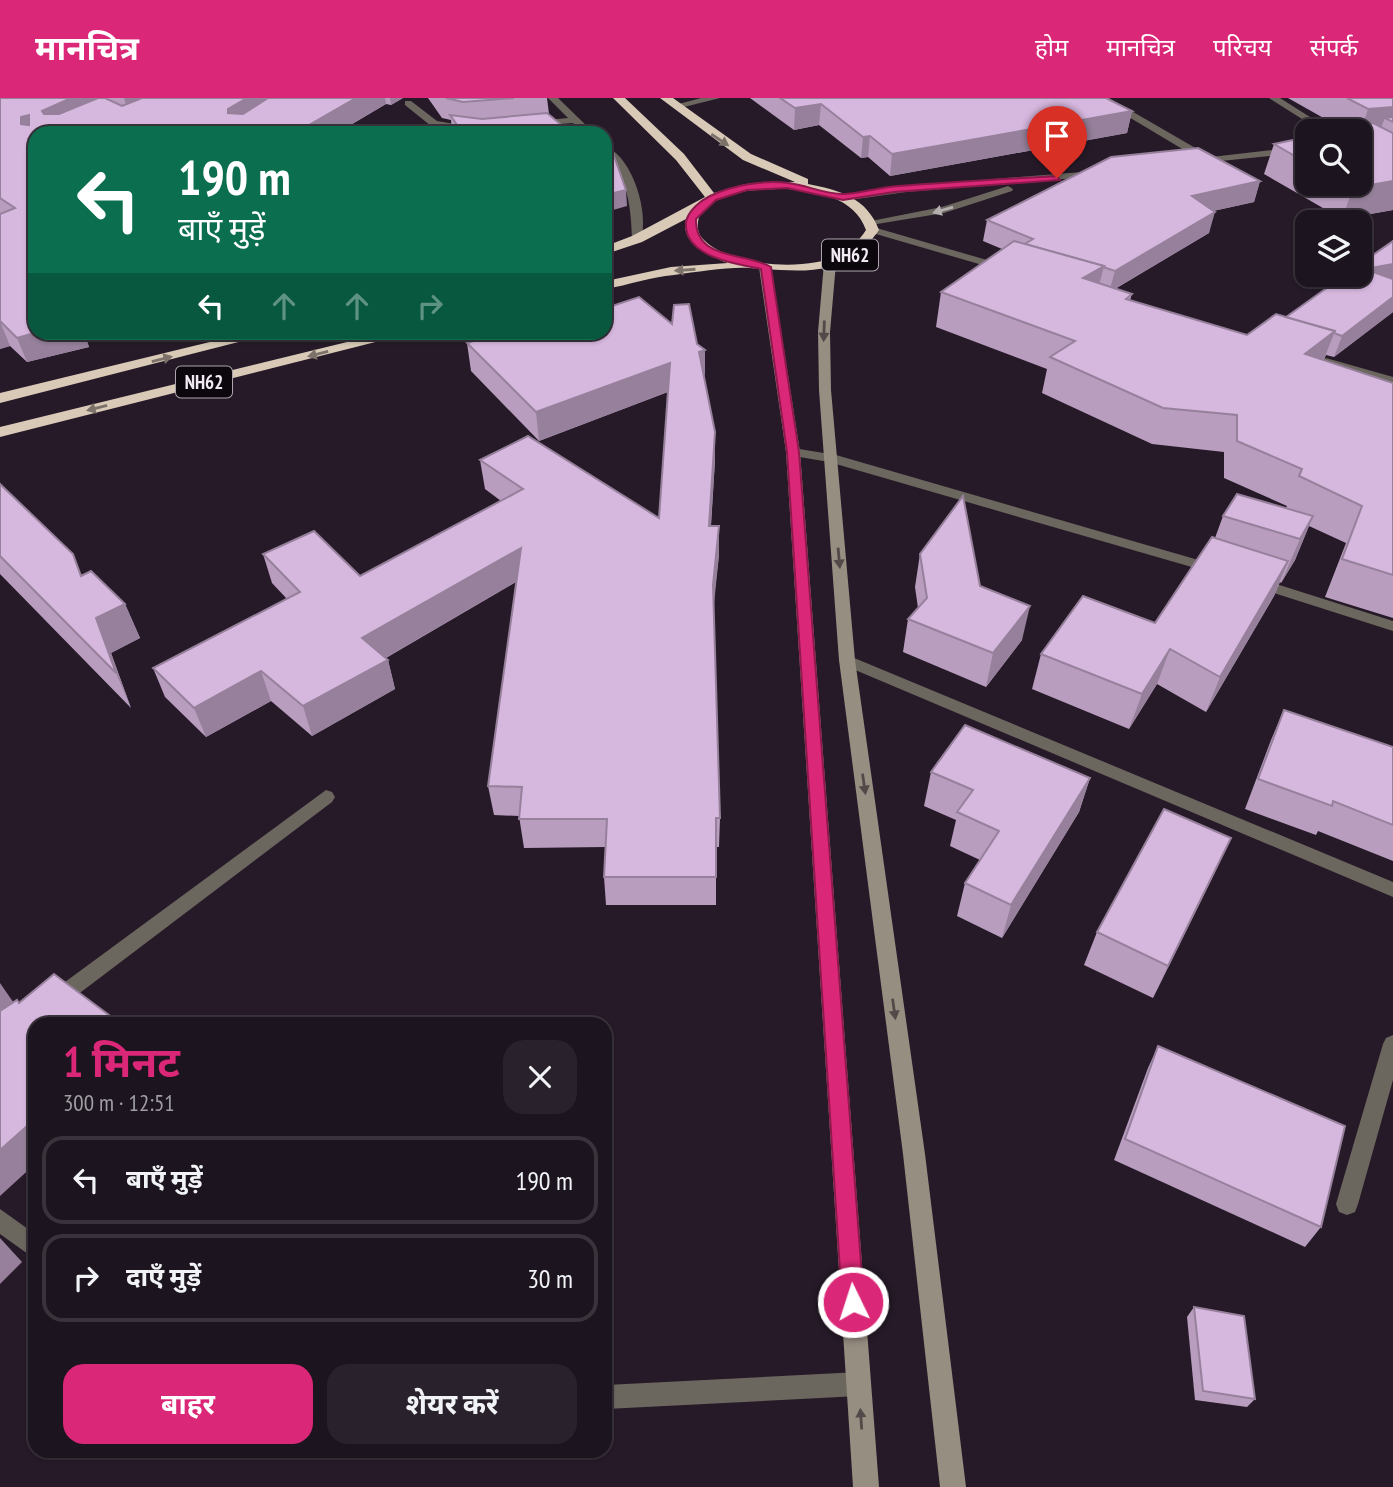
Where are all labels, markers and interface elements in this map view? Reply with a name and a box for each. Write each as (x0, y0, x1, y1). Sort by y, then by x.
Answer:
text: मानचित्र (35, 26, 139, 69)
text: होम (1035, 32, 1068, 63)
text: मानचित्र (1106, 32, 1175, 63)
text: परिचय (1213, 32, 1272, 63)
text: संपर्क (1310, 32, 1358, 63)
pin (1027, 106, 1087, 178)
icon: arrive (1038, 117, 1076, 155)
map controls (1295, 119, 1372, 287)
button: search (1295, 119, 1372, 196)
one-way arrow (711, 133, 730, 146)
text: 190 m (178, 145, 291, 209)
icon: left (63, 154, 154, 245)
one-way arrow (932, 205, 953, 215)
text: बाएँ मुड़ें (178, 207, 265, 249)
button: layers (1295, 210, 1372, 287)
road number: NH62 (822, 239, 878, 270)
one-way arrow (673, 265, 695, 276)
icon: left (192, 287, 230, 325)
icon: ahead (265, 287, 303, 325)
icon: ahead (338, 287, 376, 325)
icon: right (411, 287, 449, 325)
one-way arrow (819, 320, 830, 342)
one-way arrow (307, 349, 329, 360)
one-way arrow (151, 353, 173, 364)
road number: NH62 (176, 366, 232, 398)
one-way arrow (86, 403, 108, 414)
one-way arrow (834, 547, 845, 569)
one-way arrow (859, 773, 870, 795)
one-way arrow (889, 999, 900, 1021)
text: 1 मिनट (63, 1034, 180, 1089)
button: close (503, 1040, 577, 1114)
text: 300 m · 12:51 (63, 1088, 175, 1117)
icon: left (67, 1161, 105, 1199)
text: बाएँ मुड़ें (126, 1162, 203, 1195)
text: 190 m (515, 1164, 573, 1197)
icon: right (67, 1259, 105, 1297)
text: दाएँ मुड़ें (126, 1260, 201, 1293)
text: 30 m (527, 1262, 573, 1295)
position arrow (816, 1265, 890, 1339)
button: बाहर (63, 1364, 313, 1444)
button: शेयर करें (327, 1364, 577, 1444)
one-way arrow (855, 1408, 866, 1430)

